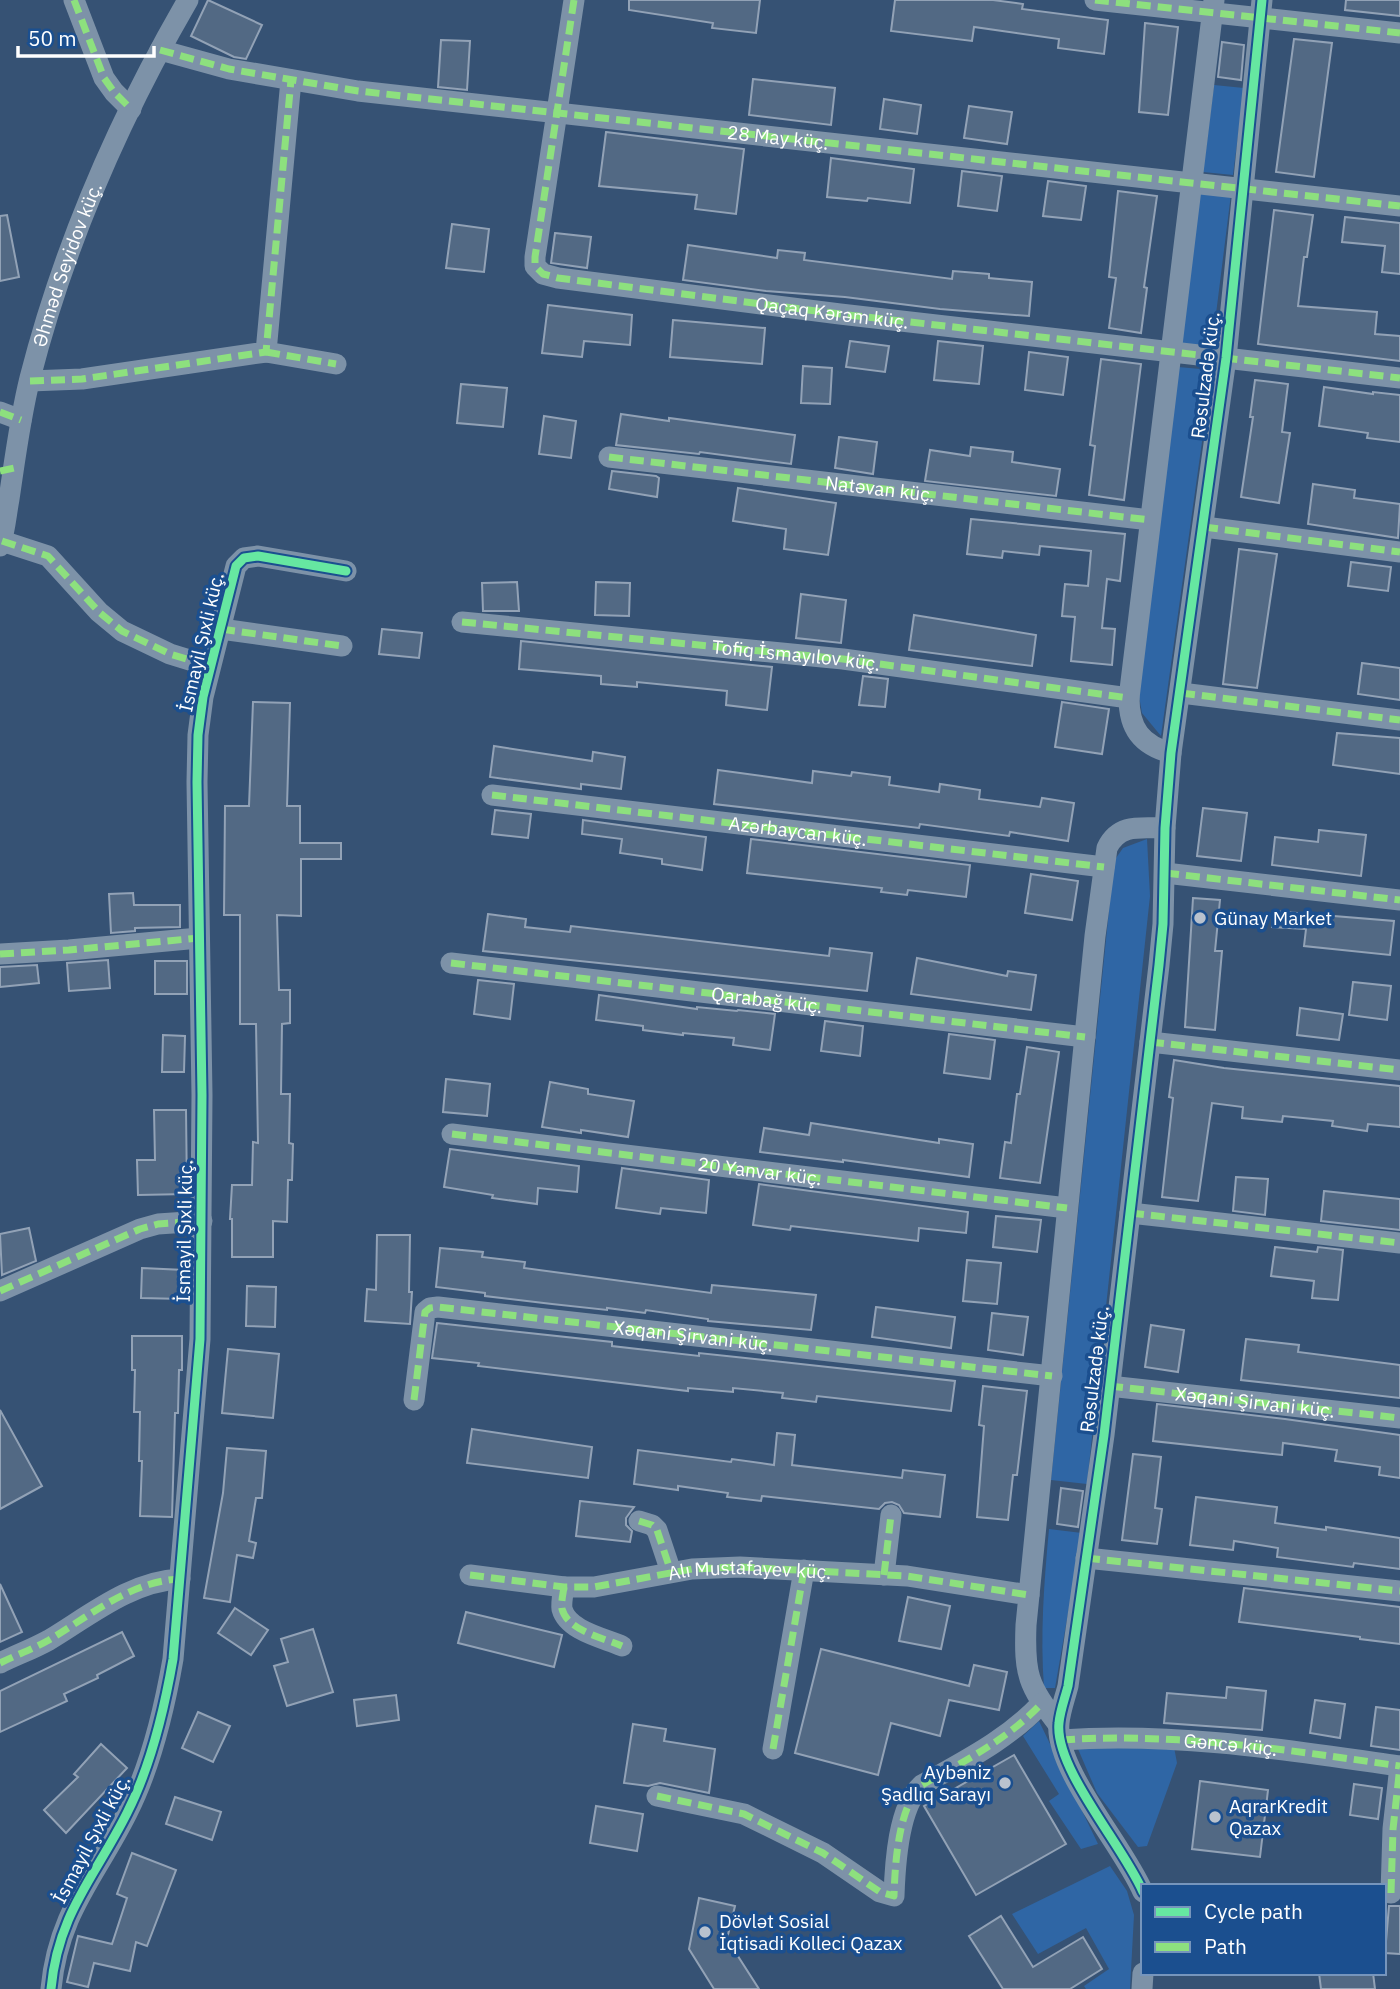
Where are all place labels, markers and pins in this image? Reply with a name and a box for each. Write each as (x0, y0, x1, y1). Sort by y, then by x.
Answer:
place label: Günay Market (1214, 906, 1332, 930)
marker: Günay Market (1192, 910, 1208, 926)
place label: Aybəniz Şadlıq Sarayı (881, 1760, 991, 1806)
marker: Aybəniz Şadlıq Sarayı (997, 1775, 1013, 1791)
place label: AqrarKredit Qazax (1229, 1794, 1328, 1840)
marker: AqrarKredit Qazax (1207, 1809, 1223, 1825)
place label: Dövlət Sosial İqtisadi Kolleci Qazax (719, 1909, 903, 1955)
marker: Dövlət Sosial İqtisadi Kolleci Qazax (697, 1924, 713, 1940)

